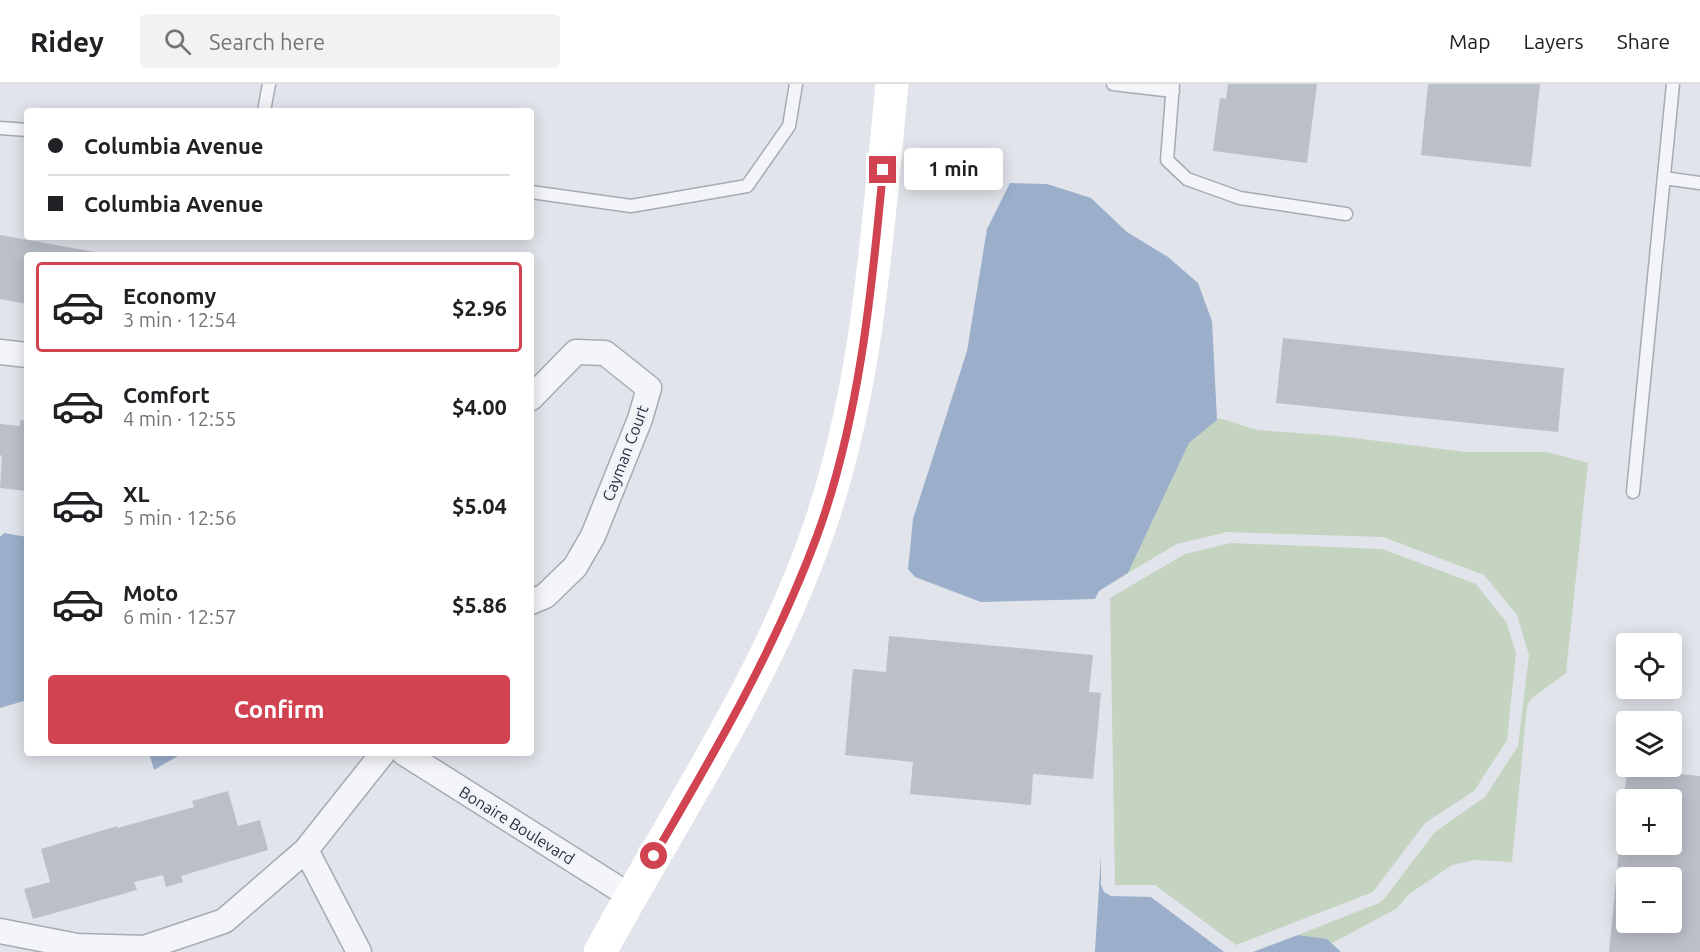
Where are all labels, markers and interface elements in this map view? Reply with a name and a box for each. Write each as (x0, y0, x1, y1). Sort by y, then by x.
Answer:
search box (140, 14, 560, 68)
icon: search (161, 25, 194, 58)
text: Ridey (30, 26, 104, 57)
text: Search here (209, 29, 325, 54)
text: Map (1449, 29, 1490, 53)
text: Layers (1523, 29, 1584, 53)
text: Share (1617, 29, 1670, 53)
text: Columbia Avenue (84, 133, 263, 158)
callout: 1 min (904, 149, 1003, 191)
route end (869, 156, 896, 183)
text: 1 min (928, 157, 979, 180)
text: Columbia Avenue (84, 191, 263, 216)
icon: car (51, 280, 105, 334)
text: Economy (123, 283, 216, 308)
text: $2.96 (452, 295, 507, 320)
text: 3 min · 12:54 (123, 308, 237, 331)
icon: car (51, 379, 105, 433)
text: Comfort (123, 382, 210, 407)
text: $4.00 (452, 394, 507, 419)
street label: Cayman Court (598, 402, 652, 503)
text: 4 min · 12:55 (123, 407, 237, 430)
icon: car (51, 478, 105, 532)
text: XL (123, 481, 150, 506)
text: $5.04 (452, 493, 507, 518)
text: 5 min · 12:56 (123, 506, 237, 529)
icon: car (51, 577, 105, 631)
text: Moto (123, 580, 178, 605)
text: $5.86 (452, 592, 507, 617)
text: 6 min · 12:57 (123, 605, 237, 628)
map controls (1616, 633, 1682, 933)
button: locate (1616, 633, 1682, 699)
button: Confirm (48, 675, 510, 744)
button: layers (1616, 711, 1682, 777)
street label: Bonaire Boulevard (456, 782, 578, 868)
button: + (1616, 789, 1682, 855)
route start (640, 842, 667, 869)
button: − (1616, 867, 1682, 933)

